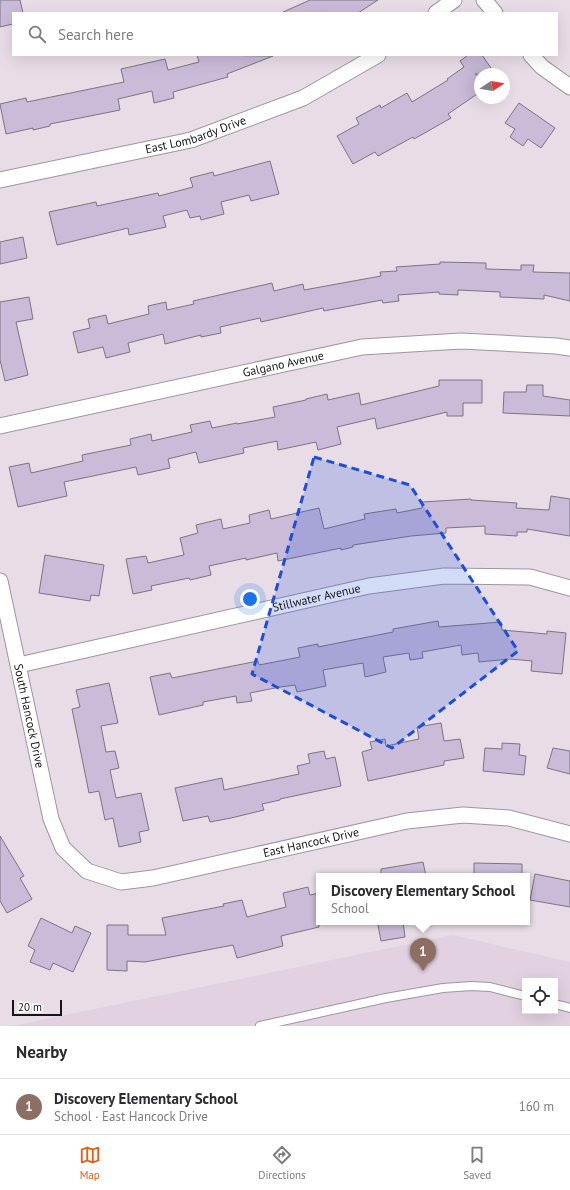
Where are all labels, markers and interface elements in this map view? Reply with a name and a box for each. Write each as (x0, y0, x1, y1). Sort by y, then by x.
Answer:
search box (12, 12, 558, 56)
icon: search (26, 23, 48, 45)
text: Search here (58, 25, 134, 44)
north arrow (474, 68, 510, 104)
street label: East Lombardy Drive (144, 112, 248, 156)
street label: Galgano Avenue (241, 348, 325, 380)
street label: Stillwater Avenue (271, 580, 362, 615)
your location (240, 589, 260, 609)
street label: South Hancock Drive (11, 662, 48, 769)
street label: East Hancock Drive (262, 824, 360, 860)
popup (316, 873, 530, 925)
text: Discovery Elementary School (331, 881, 515, 900)
text: School (331, 900, 369, 917)
pin: 1 (410, 938, 436, 971)
map controls (522, 978, 558, 1014)
button: locate (522, 978, 558, 1014)
scale bar (12, 998, 62, 1017)
text: 20 m (18, 1000, 42, 1014)
text: Nearby (16, 1041, 67, 1063)
text: Discovery Elementary School (54, 1089, 238, 1108)
text: 1 (25, 1098, 33, 1115)
text: 160 m (519, 1098, 554, 1115)
text: School · East Hancock Drive (54, 1108, 208, 1125)
tab: Map (79, 1144, 101, 1182)
tab: Directions (258, 1144, 306, 1182)
tab: Saved (463, 1144, 491, 1182)

